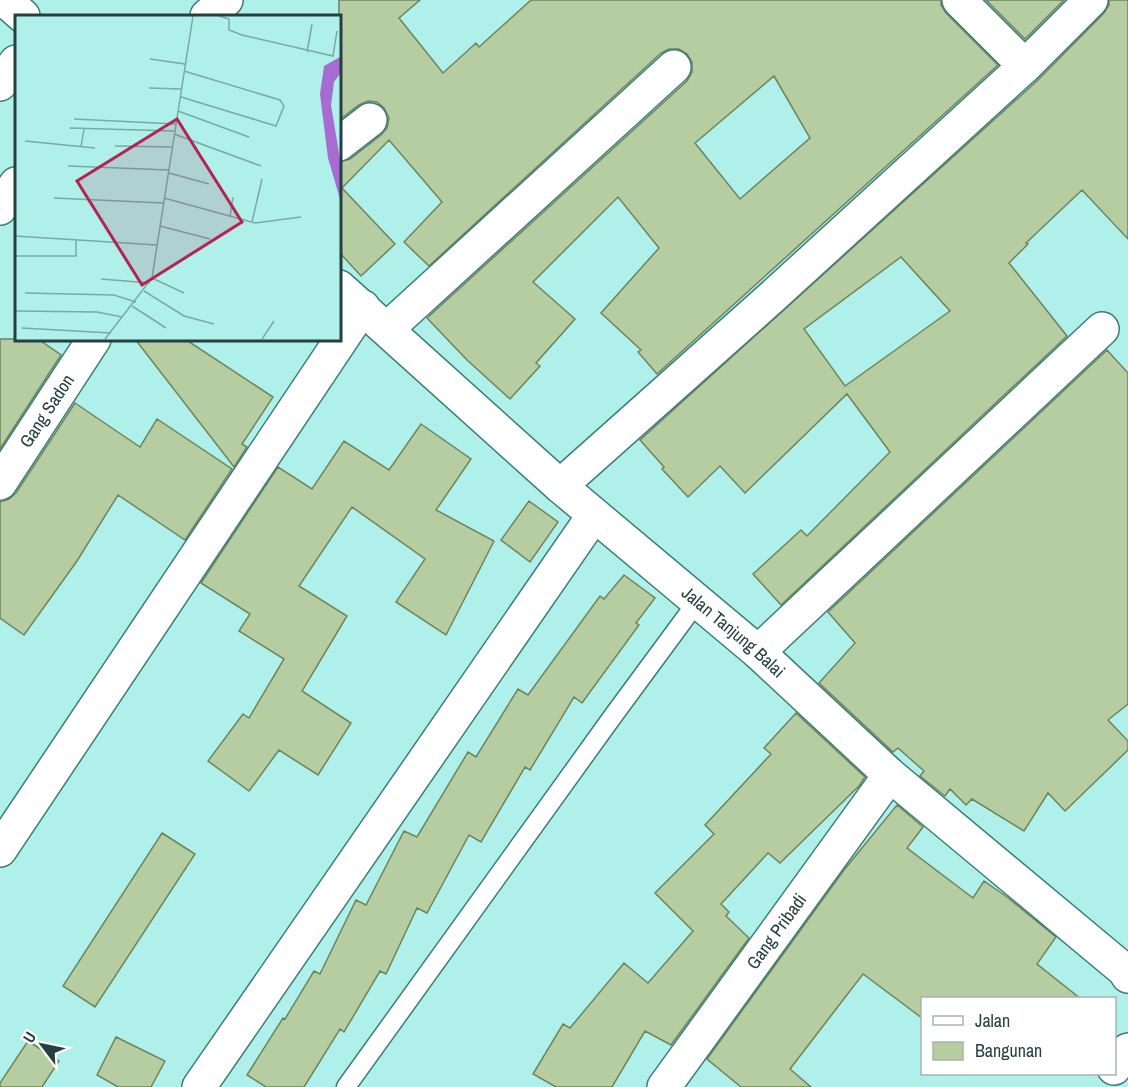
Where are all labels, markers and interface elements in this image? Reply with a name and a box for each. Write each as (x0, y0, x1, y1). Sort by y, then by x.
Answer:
inset map (15, 15, 340, 340)
street label: Gang Sadon (13, 369, 80, 452)
street label: Jalan Tanjung Balai (677, 580, 791, 683)
street label: Gang Pribadi (740, 888, 812, 974)
legend (921, 997, 1116, 1075)
text: Jalan (975, 1008, 1010, 1033)
north arrow (12, 1015, 72, 1075)
text: U (17, 1027, 41, 1047)
text: Bangunan (975, 1038, 1042, 1063)

